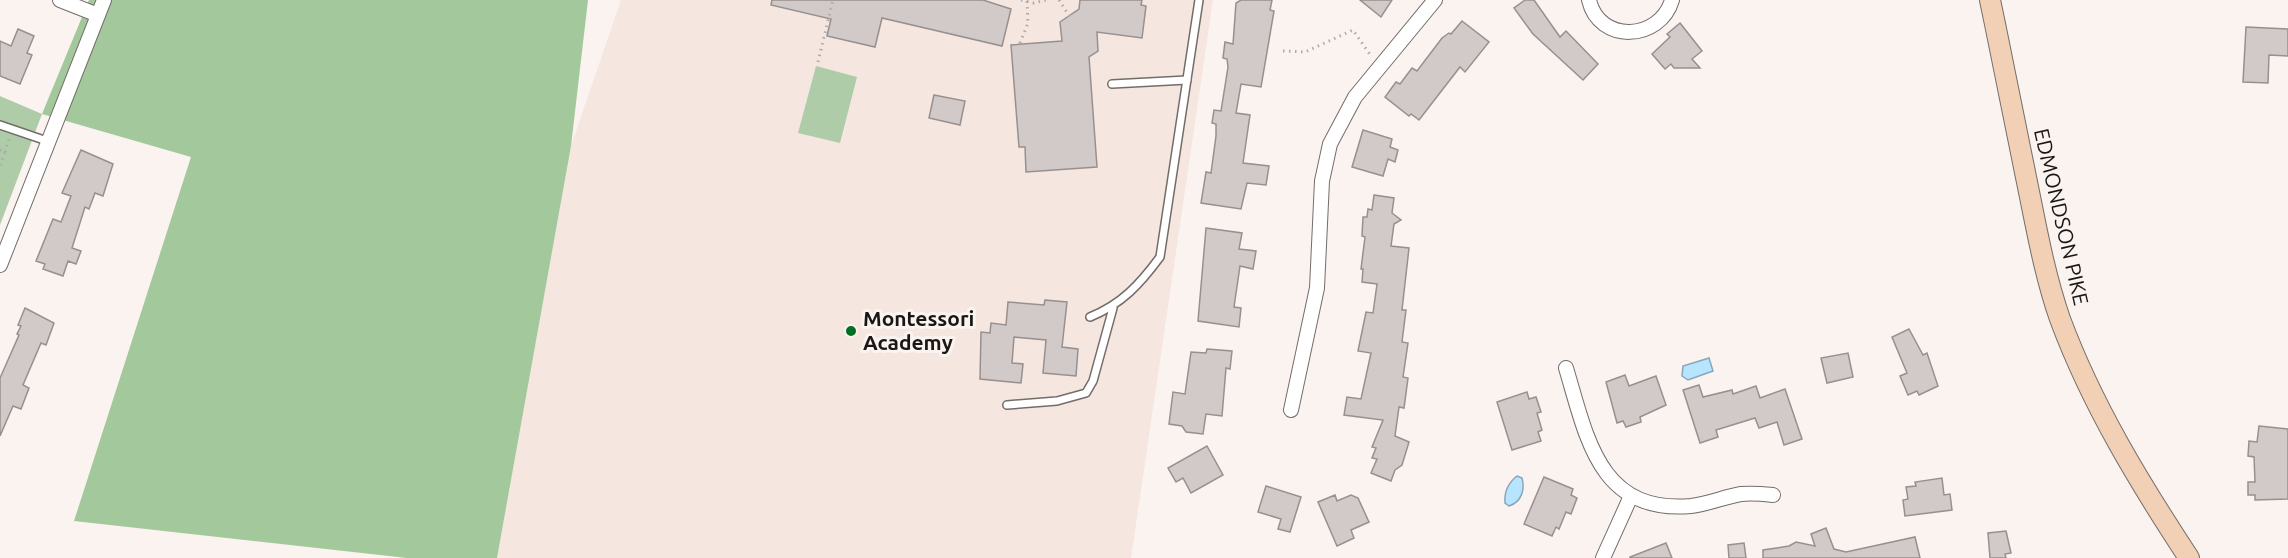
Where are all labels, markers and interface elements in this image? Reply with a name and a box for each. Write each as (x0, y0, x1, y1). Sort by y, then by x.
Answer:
street label: EDMONDSON PIKE (2030, 126, 2094, 307)
place label: Montessori Academy (863, 306, 974, 354)
marker: Montessori Academy (844, 324, 858, 338)

